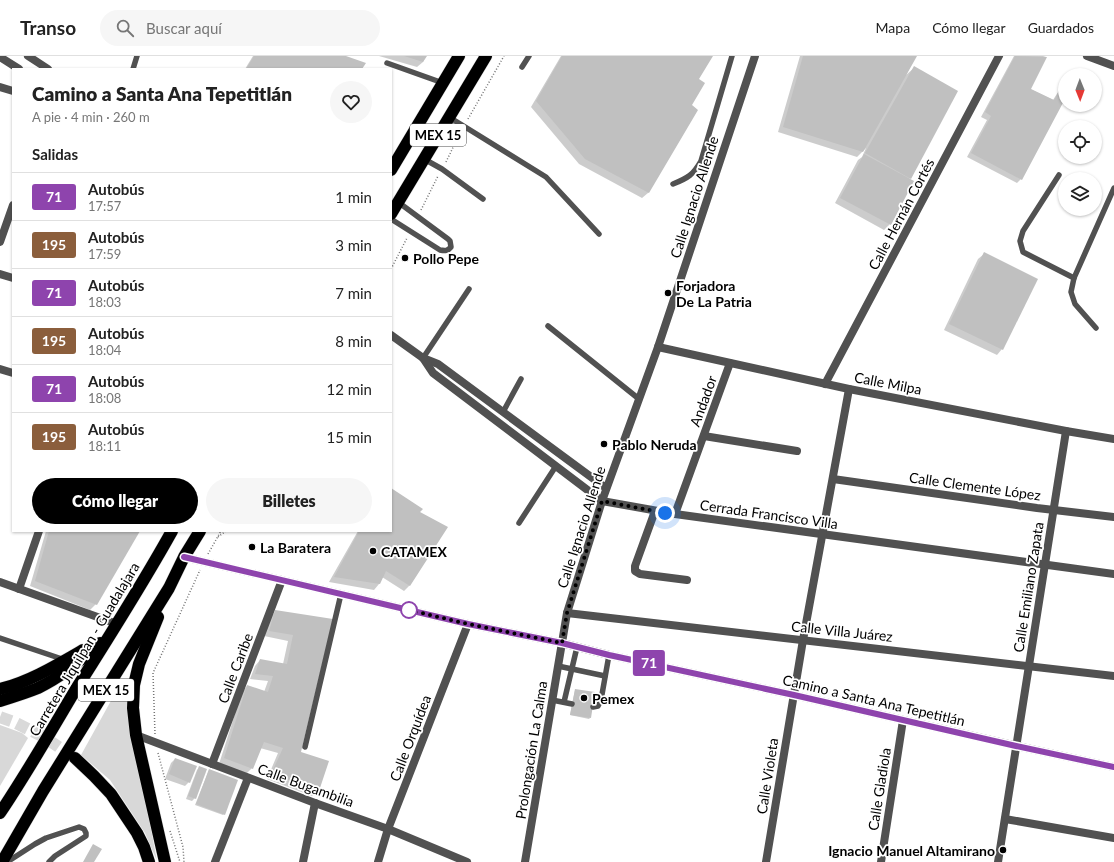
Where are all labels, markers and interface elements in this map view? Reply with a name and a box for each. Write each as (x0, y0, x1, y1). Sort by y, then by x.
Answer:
search box (100, 10, 380, 46)
text: Transo (20, 16, 76, 39)
icon: search (114, 17, 136, 39)
text: Buscar aquí (146, 19, 222, 37)
text: Mapa (876, 19, 910, 36)
text: Cómo llegar (932, 19, 1006, 36)
text: Guardados (1028, 19, 1094, 36)
north arrow (1058, 68, 1102, 112)
map controls (1058, 68, 1102, 216)
button: heart (330, 81, 372, 123)
text: Camino a Santa Ana Tepetitlán (32, 82, 292, 105)
text: A pie · 4 min · 260 m (32, 109, 150, 125)
button: locate (1058, 120, 1102, 164)
road number: MEX 15 (410, 124, 466, 146)
street label: Calle Ignacio Allende (666, 134, 722, 260)
text: Salidas (32, 145, 78, 163)
street label: Calle Hernán Cortés (864, 155, 938, 273)
button: layers (1058, 172, 1102, 216)
text: Autobús (88, 180, 144, 198)
text: 71 (46, 188, 62, 205)
text: 1 min (335, 188, 372, 206)
text: 17:57 (88, 198, 121, 214)
text: Autobús (88, 228, 144, 246)
text: 195 (42, 236, 66, 253)
text: 3 min (335, 236, 372, 254)
text: 17:59 (88, 246, 121, 262)
place label: Pollo Pepe (413, 250, 480, 267)
marker: Pollo Pepe (400, 253, 410, 263)
text: Autobús (88, 276, 144, 294)
place label: Forjadora De La Patria (676, 277, 752, 310)
text: 71 (46, 284, 62, 301)
text: 7 min (335, 284, 372, 302)
marker: Forjadora De La Patria (663, 288, 673, 298)
text: 18:03 (88, 294, 121, 310)
text: Autobús (88, 324, 144, 342)
text: 195 (42, 332, 66, 349)
text: 8 min (335, 332, 372, 350)
text: 18:04 (88, 342, 121, 358)
street label: Calle Milpa (853, 368, 923, 398)
text: Autobús (88, 372, 144, 390)
street label: Andador (686, 373, 720, 429)
text: 71 (46, 380, 62, 397)
text: 12 min (326, 380, 372, 398)
text: 18:08 (88, 390, 121, 406)
text: Autobús (88, 420, 144, 438)
text: 195 (42, 428, 66, 445)
text: 15 min (326, 428, 372, 446)
place label: Pablo Neruda (612, 436, 697, 453)
text: 18:11 (88, 438, 121, 454)
marker: Pablo Neruda (599, 439, 609, 449)
street label: Calle Ignacio Allende (553, 464, 609, 590)
street label: Calle Clemente López (908, 468, 1042, 504)
button: Cómo llegar (32, 478, 198, 524)
button: Billetes (206, 478, 372, 524)
street label: Cerrada Francisco Villa (699, 496, 839, 532)
your location (655, 503, 675, 523)
street label: Calle Emiliano Zapata (1009, 521, 1047, 653)
place label: La Baratera (260, 539, 331, 556)
marker: La Baratera (247, 542, 257, 552)
place label: CATAMEX (381, 543, 447, 560)
marker: CATAMEX (368, 546, 378, 556)
street label: Carretera Jiquilpan - Guadalajara (25, 559, 143, 739)
unlabelled marker (400, 601, 418, 619)
street label: Calle Villa Juárez (790, 617, 894, 645)
street label: Calle Caribe (214, 630, 256, 706)
line badge: 71 (631, 650, 667, 676)
text: 71 (641, 654, 657, 671)
street label: Camino a Santa Ana Tepetitlán (781, 671, 967, 729)
road number: MEX 15 (78, 679, 134, 701)
street label: Prolongación La Calma (512, 680, 550, 820)
place label: Pemex (592, 690, 635, 707)
street label: Calle Orquídea (386, 692, 434, 784)
marker: Pemex (579, 693, 589, 703)
street label: Calle Violeta (753, 737, 781, 815)
street label: Calle Gladiola (864, 746, 894, 832)
street label: Calle Bugambilia (256, 760, 356, 810)
place label: Ignacio Manuel Altamirano (828, 842, 995, 859)
marker: Ignacio Manuel Altamirano (998, 845, 1008, 855)

